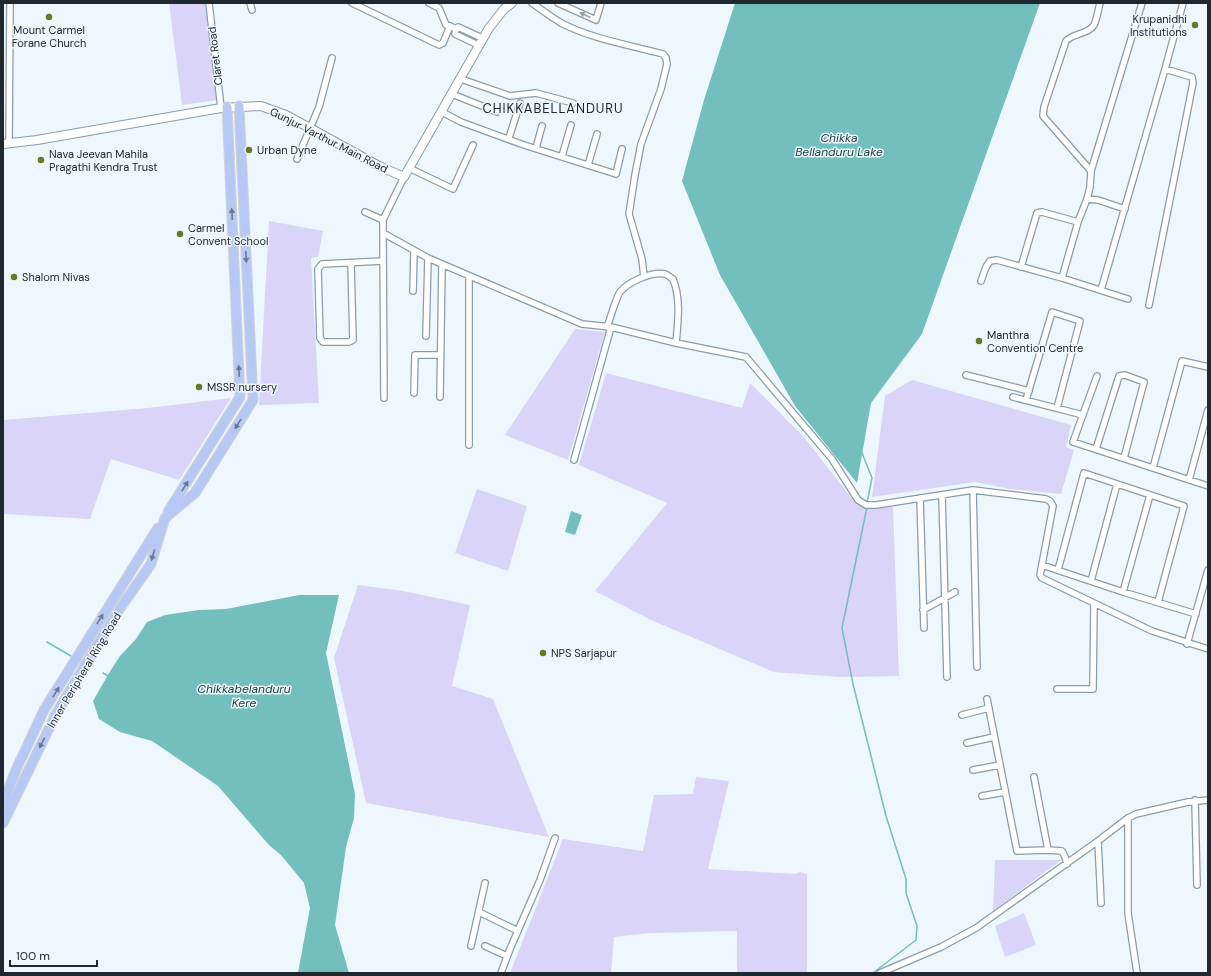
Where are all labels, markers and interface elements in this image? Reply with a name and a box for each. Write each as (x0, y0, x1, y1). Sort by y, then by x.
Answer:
marker: Mount Carmel Forane Church (44, 12, 54, 22)
one-way arrow (579, 12, 590, 18)
place label: Krupanidhi Institutions (1130, 12, 1187, 39)
marker: Krupanidhi Institutions (1190, 20, 1200, 30)
place label: Mount Carmel Forane Church (12, 23, 86, 50)
street label: Claret Road (204, 26, 226, 86)
district label: CHIKKABELLANDURU (482, 100, 624, 117)
street label: Gunjur Varthur Main Road (268, 104, 390, 176)
water label: Chikka Bellanduru Lake (795, 130, 883, 160)
place label: Urban Dyne (257, 143, 317, 157)
marker: Urban Dyne (244, 145, 254, 155)
place label: Nava Jeevan Mahila Pragathi Kendra Trust (49, 147, 158, 174)
marker: Nava Jeevan Mahila Pragathi Kendra Trust (36, 155, 46, 165)
one-way arrow (228, 208, 235, 220)
place label: Carmel Convent School (188, 221, 268, 248)
marker: Carmel Convent School (175, 229, 185, 239)
one-way arrow (243, 251, 250, 263)
place label: Shalom Nivas (22, 270, 90, 284)
marker: Shalom Nivas (9, 272, 19, 282)
place label: Manthra Convention Centre (987, 328, 1083, 355)
marker: Manthra Convention Centre (974, 336, 984, 346)
one-way arrow (235, 365, 242, 377)
place label: MSSR nursery (207, 380, 277, 394)
marker: MSSR nursery (194, 382, 204, 392)
one-way arrow (234, 419, 242, 429)
one-way arrow (181, 480, 188, 492)
one-way arrow (150, 549, 156, 561)
street label: Inner Peripheral Ring Road (44, 610, 124, 730)
one-way arrow (97, 613, 104, 625)
place label: NPS Sarjapur (551, 646, 617, 660)
marker: NPS Sarjapur (538, 648, 548, 658)
water label: Chikkabelanduru Kere (197, 681, 291, 711)
one-way arrow (52, 686, 59, 698)
one-way arrow (39, 737, 45, 748)
scale bar (10, 942, 97, 968)
text: 100 m (16, 948, 50, 964)

